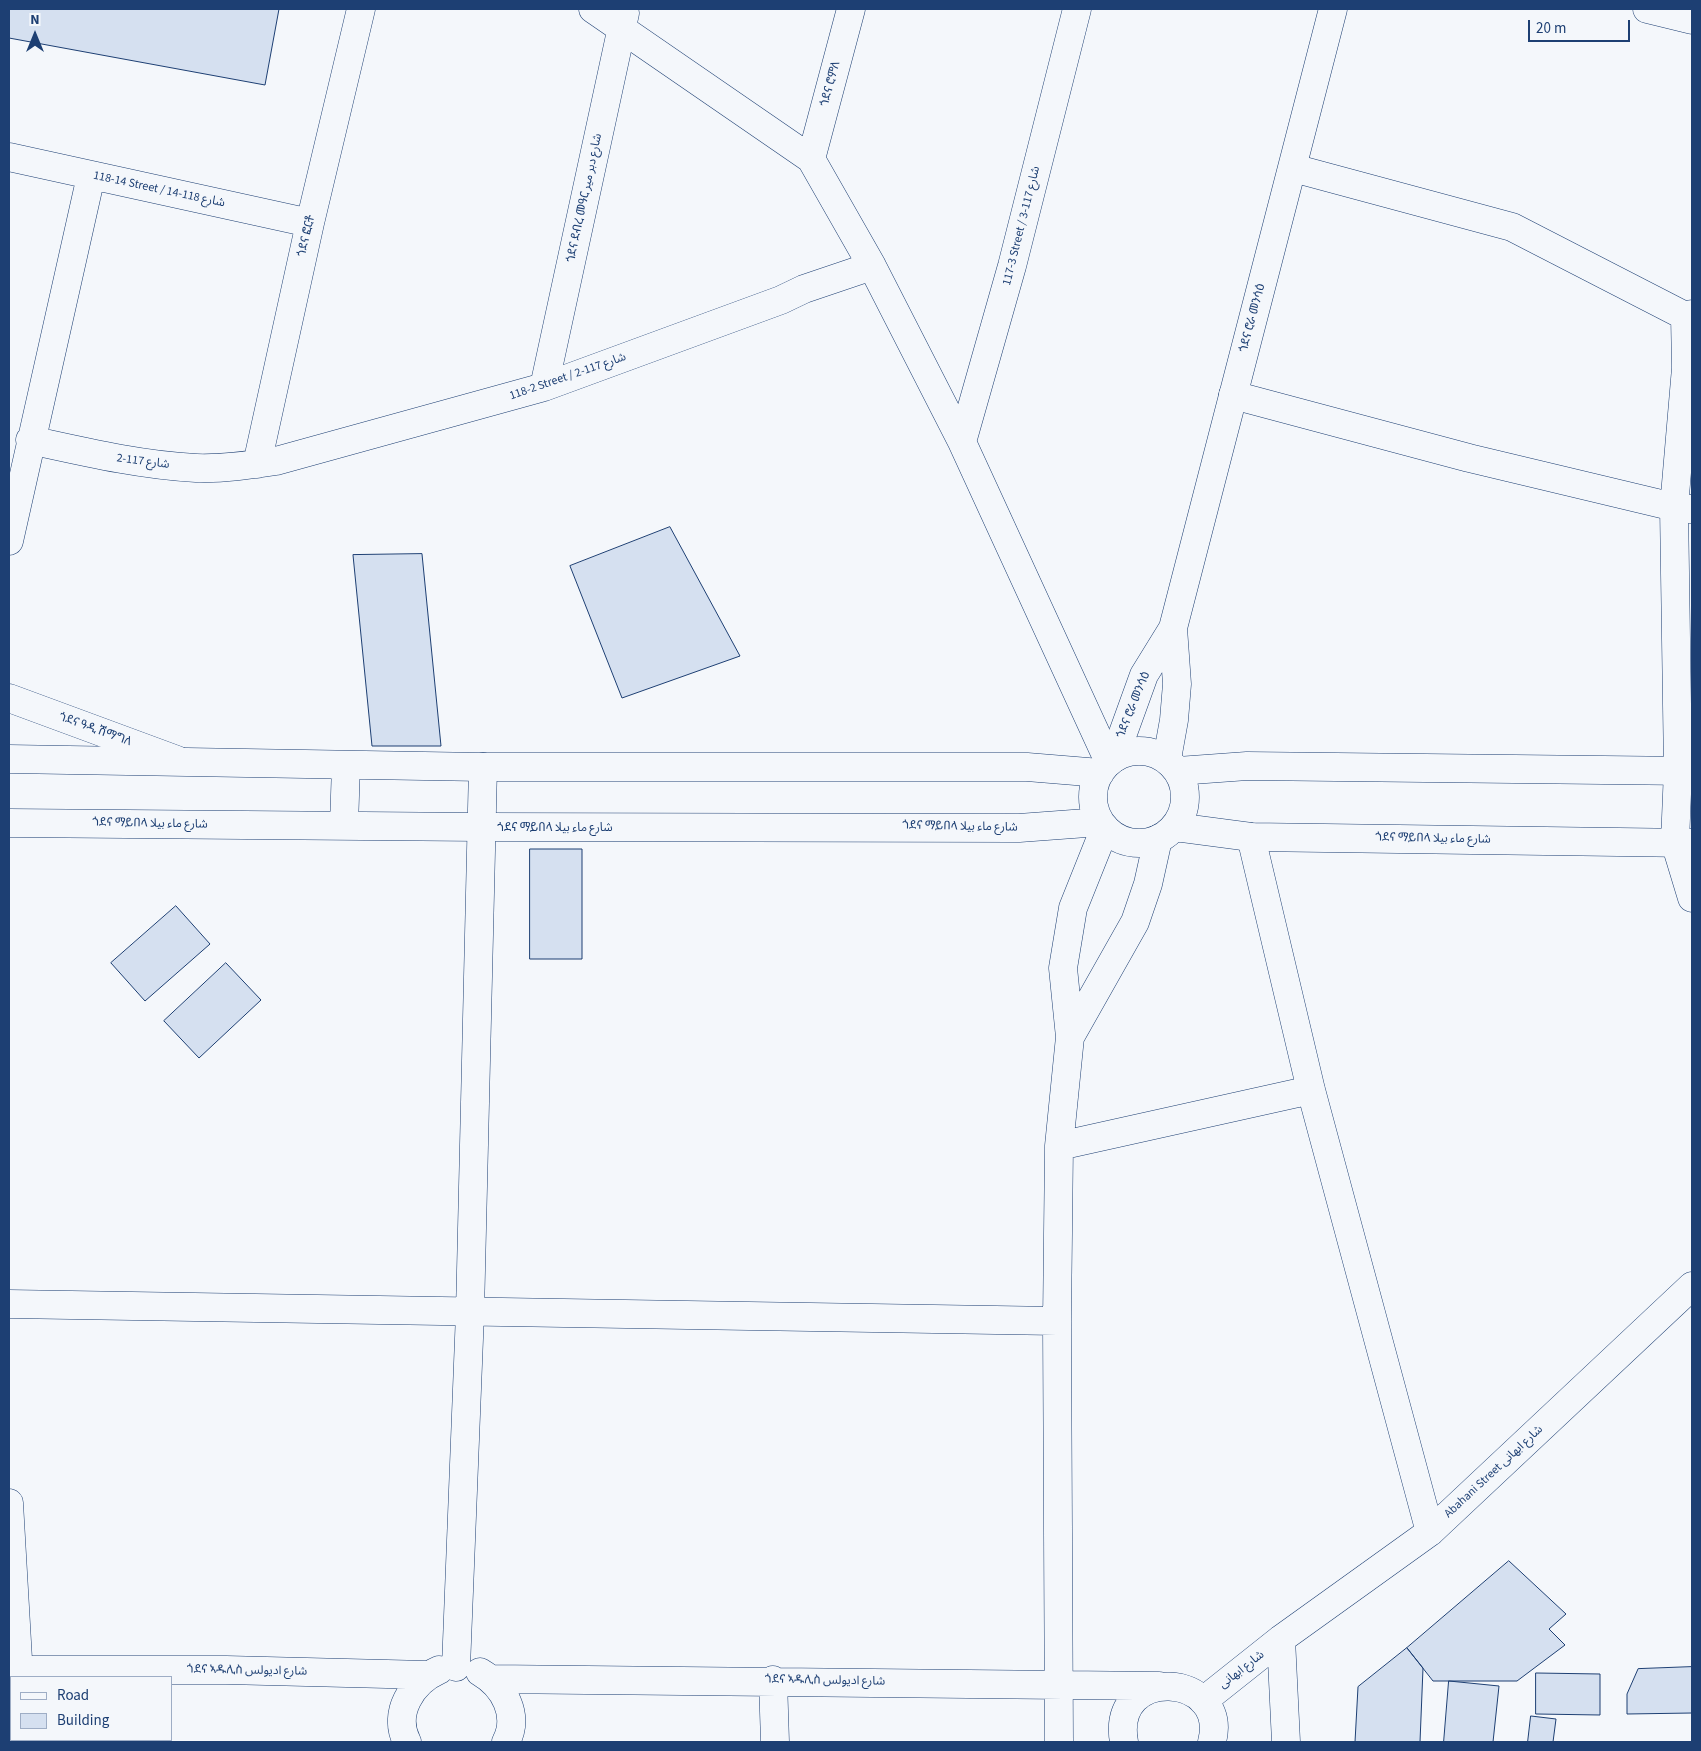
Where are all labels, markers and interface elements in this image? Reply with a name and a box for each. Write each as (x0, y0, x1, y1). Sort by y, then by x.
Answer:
north arrow (10, 10, 60, 60)
text: N (30, 10, 40, 30)
scale bar (1531, 10, 1634, 42)
text: 20 m (1536, 18, 1566, 39)
street label: ጎደና ሮምለ (818, 60, 844, 108)
street label: ጎደና ደብረ መዓር شارع دبر مير (564, 132, 606, 264)
street label: 117-3 Street / شارع 117-3 (1000, 165, 1044, 287)
street label: 118-14 Street / شارع 118-14 (92, 169, 226, 211)
street label: ጎደና ፎርቶ (295, 214, 319, 258)
street label: ጎደና ሮራ መንሳዕ (1237, 282, 1269, 354)
street label: 118-2 Street / شارع 117-2 (508, 350, 628, 404)
street label: شارع 117-2 (116, 452, 170, 472)
street label: ጎደና ሮራ መንሳዕ (1114, 670, 1154, 740)
street label: ጎደና ዓዲ ሽማግለ (57, 710, 133, 750)
street label: ጎደና ማይበላ شارع ماء بيلا (92, 816, 208, 832)
street label: ጎደና ማይበላ شارع ماء بيلا (902, 819, 1018, 835)
street label: ጎደና ማይበላ شارع ماء بيلا (497, 821, 613, 835)
street label: ጎደና ማይበላ شارع ماء بيلا (1375, 831, 1491, 847)
street label: Abahani Street شارع ابهانى (1442, 1423, 1546, 1521)
street label: شارع ابهانى (1216, 1648, 1268, 1692)
street label: ጎደና ኣዱሊስ شارع اديولس (187, 1663, 307, 1679)
street label: ጎደና ኣዱሊስ شارع اديولس (765, 1673, 885, 1689)
legend (10, 1676, 172, 1741)
text: Road (57, 1685, 89, 1706)
text: Building (57, 1710, 109, 1731)

